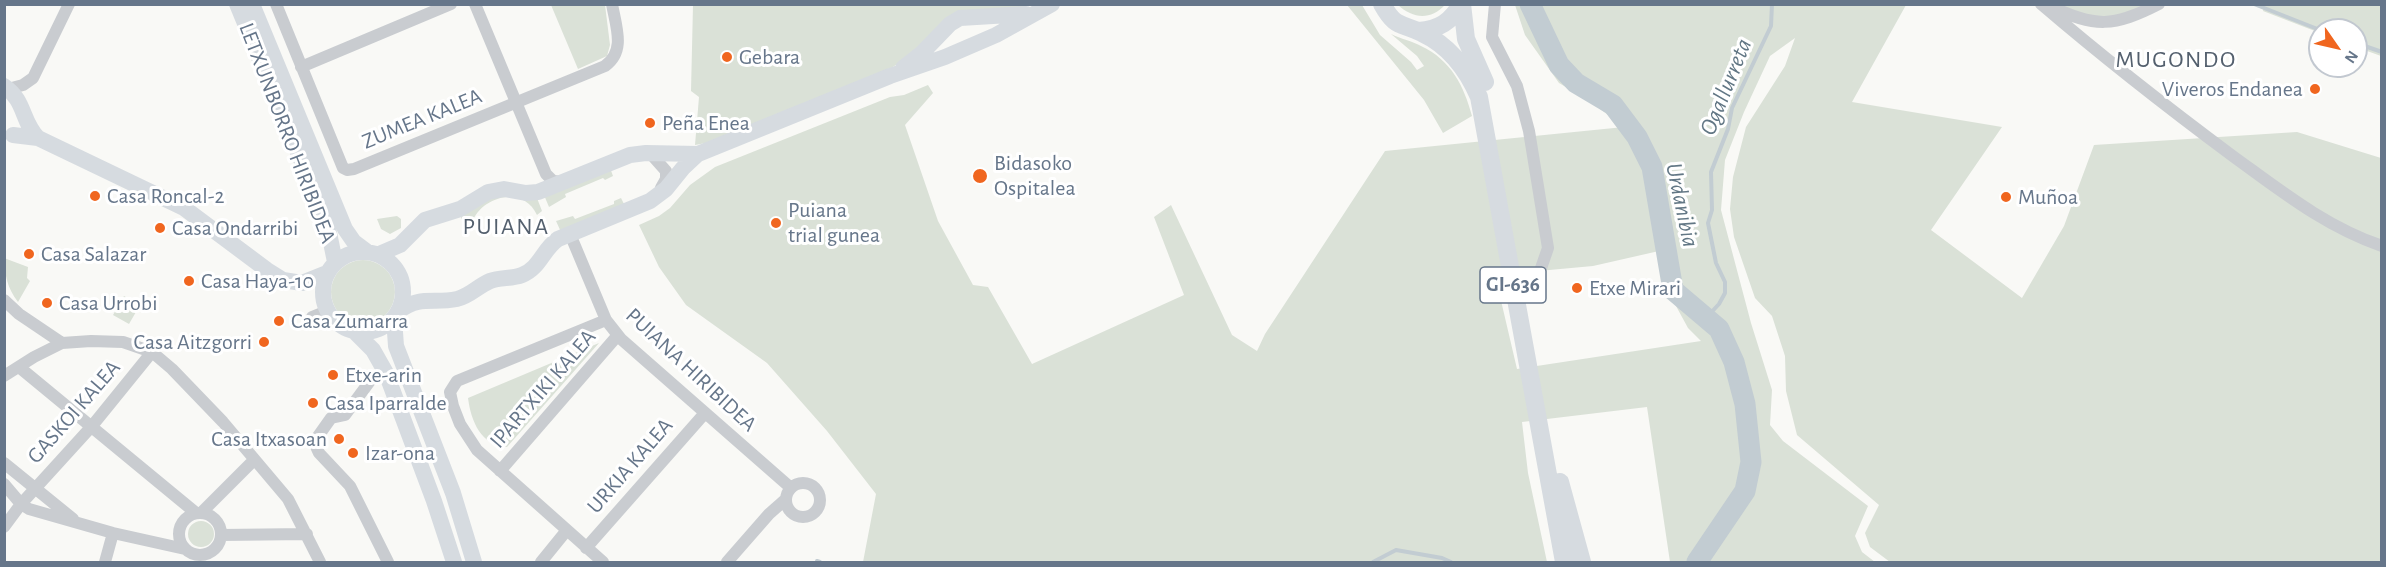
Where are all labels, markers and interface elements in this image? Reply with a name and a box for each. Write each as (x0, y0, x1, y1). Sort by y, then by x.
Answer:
north arrow (2308, 18, 2368, 78)
street label: LETXUNBORRO HIRIBIDEA (233, 19, 341, 247)
water label: Ogallurreta (1694, 34, 1758, 140)
place label: Gebara (739, 44, 800, 70)
district label: MUGONDO (2115, 46, 2237, 74)
text: N (2342, 48, 2361, 66)
marker: Gebara (720, 50, 734, 64)
place label: Viveros Endanea (2162, 76, 2303, 102)
marker: Viveros Endanea (2308, 82, 2322, 96)
street label: ZUMEA KALEA (358, 83, 486, 155)
place label: Peña Enea (662, 110, 750, 136)
marker: Peña Enea (643, 116, 657, 130)
place label: Bidasoko Ospitalea (994, 150, 1076, 202)
water label: Urdanibia (1659, 160, 1705, 250)
marker: Bidasoko Ospitalea (971, 167, 989, 185)
place label: Casa Roncal-2 (107, 183, 225, 209)
place label: Muñoa (2018, 184, 2078, 210)
marker: Casa Roncal-2 (88, 189, 102, 203)
marker: Muñoa (1999, 190, 2013, 204)
place label: Puiana trial gunea (788, 197, 880, 248)
district label: PUIANA (462, 213, 550, 241)
place label: Casa Ondarribi (172, 215, 298, 241)
marker: Puiana trial gunea (769, 216, 783, 230)
marker: Casa Ondarribi (153, 221, 167, 235)
place label: Casa Salazar (41, 241, 146, 267)
marker: Casa Salazar (22, 247, 36, 261)
road number: GI-636 (1480, 267, 1546, 303)
place label: Casa Haya-10 (201, 268, 314, 294)
marker: Casa Haya-10 (182, 274, 196, 288)
place label: Etxe Mirari (1589, 275, 1681, 301)
marker: Etxe Mirari (1570, 281, 1584, 295)
place label: Casa Urrobi (59, 290, 157, 316)
marker: Casa Urrobi (40, 296, 54, 310)
street label: PUIANA HIRIBIDEA (620, 303, 762, 437)
place label: Casa Zumarra (291, 308, 409, 334)
marker: Casa Zumarra (272, 314, 286, 328)
street label: IPARTXIKI KALEA (484, 324, 602, 454)
place label: Casa Aitzgorri (134, 329, 252, 355)
marker: Casa Aitzgorri (257, 335, 271, 349)
street label: GASKOI KALEA (22, 355, 126, 469)
place label: Etxe-arin (345, 362, 422, 388)
marker: Etxe-arin (326, 368, 340, 382)
place label: Casa Iparralde (325, 390, 447, 416)
marker: Casa Iparralde (306, 396, 320, 410)
street label: URKIA KALEA (582, 413, 678, 519)
place label: Casa Itxasoan (211, 426, 327, 452)
marker: Casa Itxasoan (332, 432, 346, 446)
place label: Izar-ona (365, 440, 435, 466)
marker: Izar-ona (346, 446, 360, 460)

